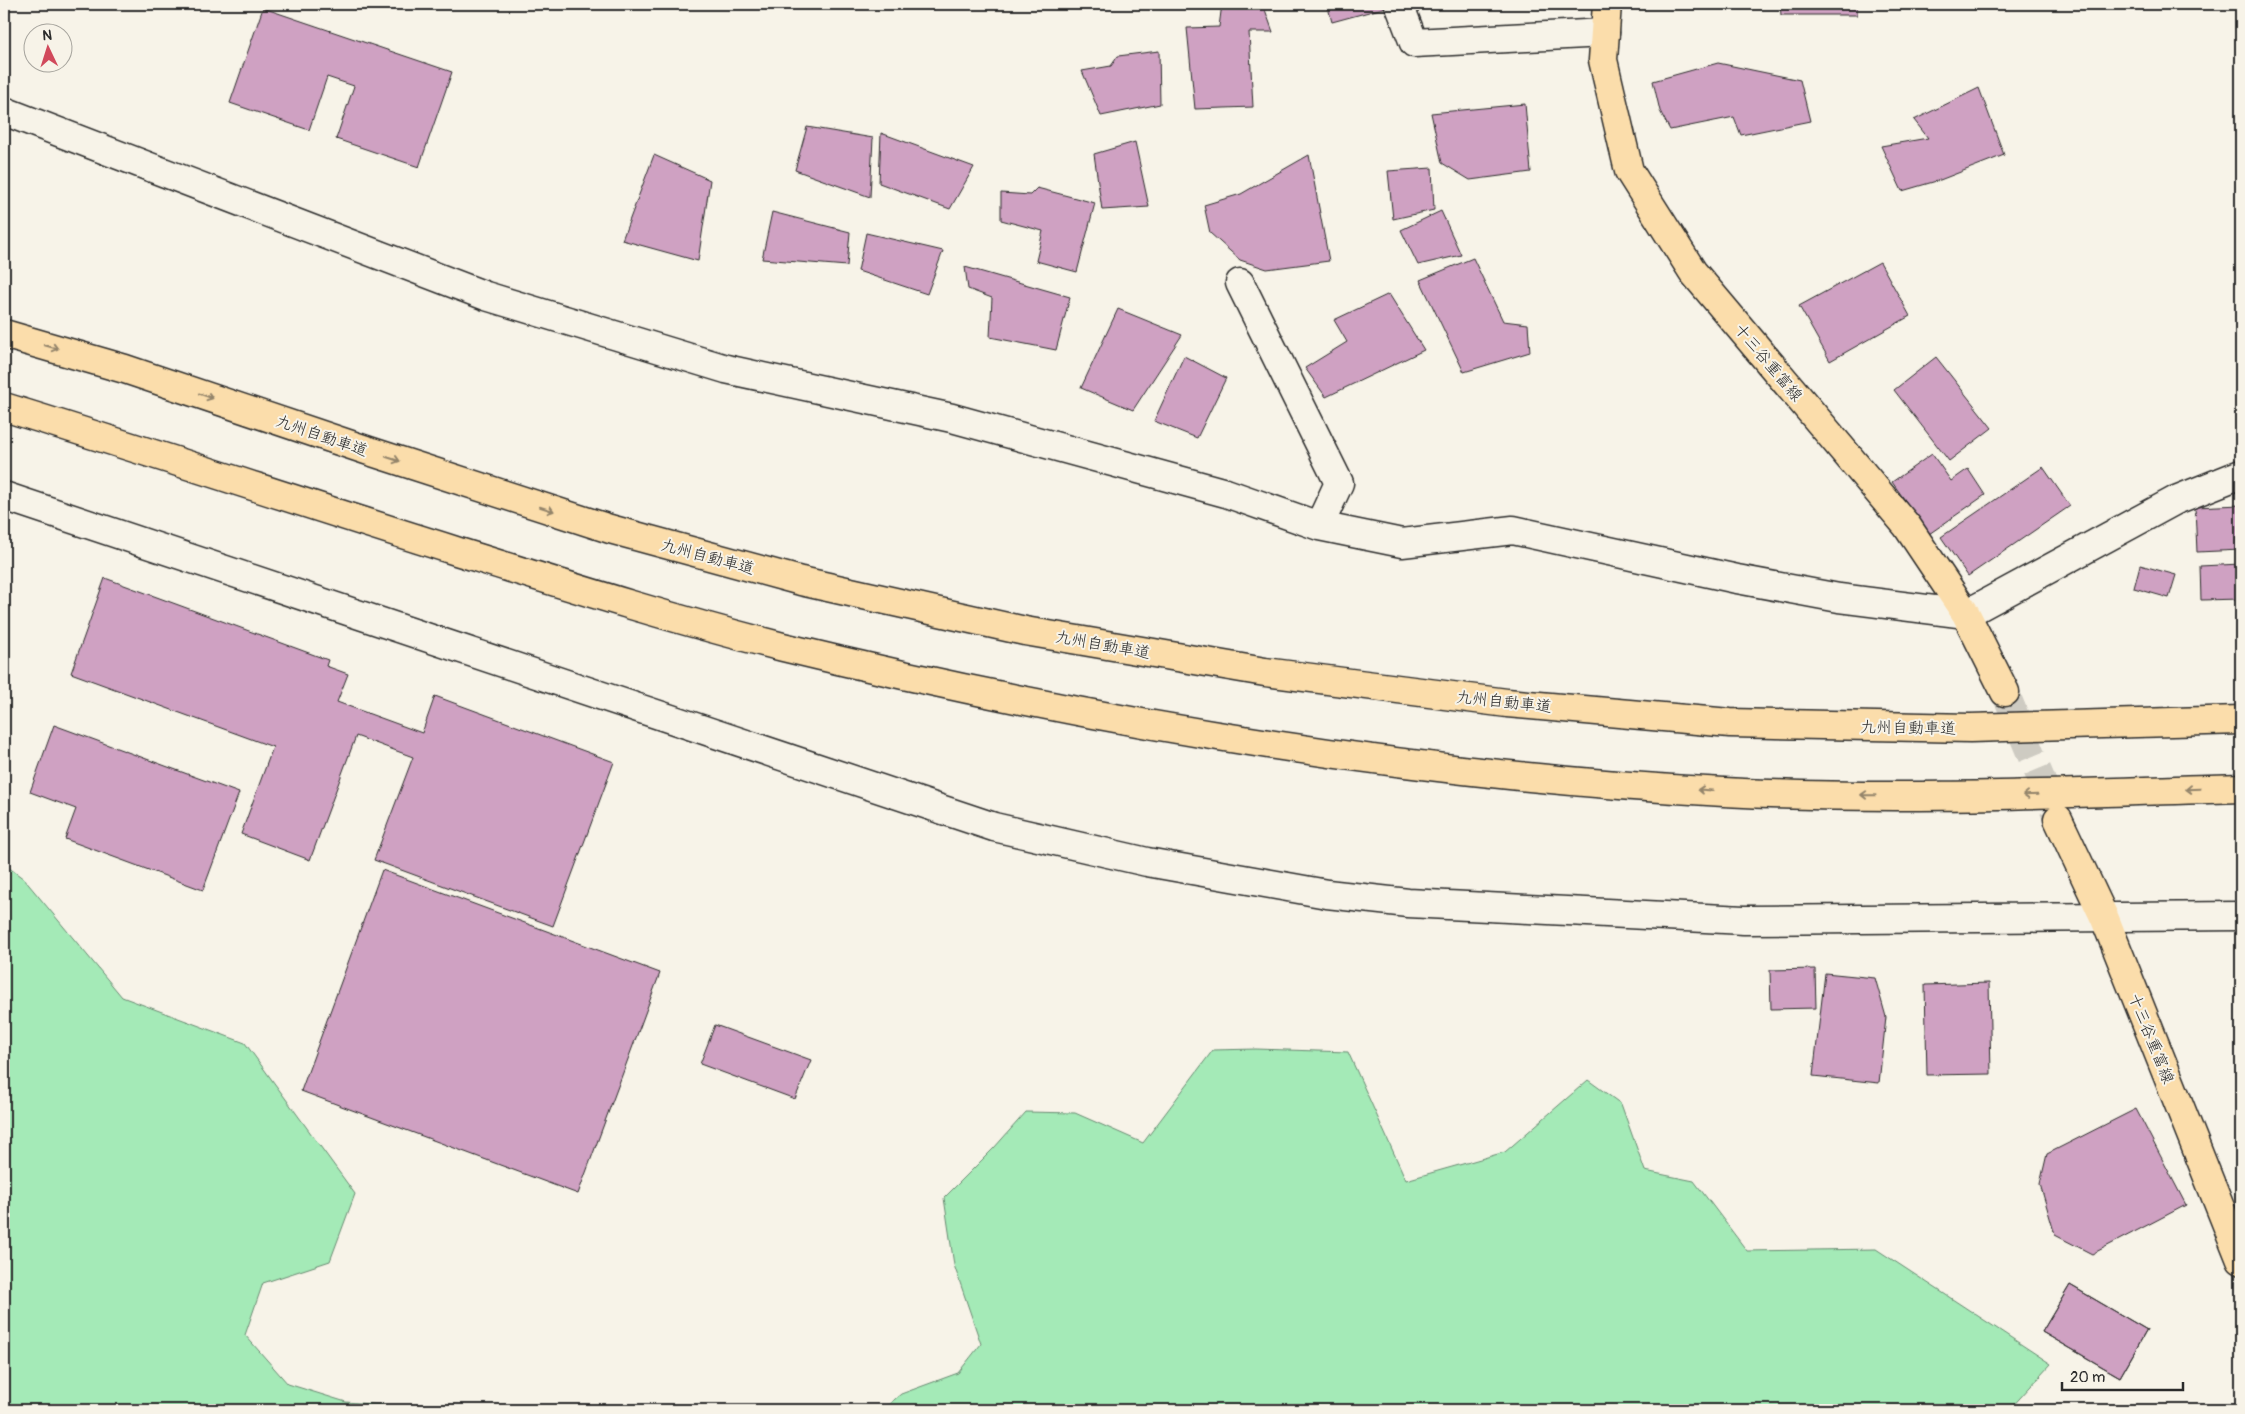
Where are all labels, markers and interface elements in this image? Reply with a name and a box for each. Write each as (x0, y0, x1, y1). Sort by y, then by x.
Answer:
north arrow (22, 22, 72, 72)
text: N (42, 27, 52, 44)
street label: 十三谷重富線 (1730, 319, 1807, 406)
one-way arrow (42, 343, 58, 353)
one-way arrow (197, 392, 213, 401)
street label: 九州自動車道 (273, 411, 370, 461)
one-way arrow (385, 455, 400, 464)
one-way arrow (539, 505, 555, 514)
street label: 九州自動車道 (659, 535, 757, 579)
street label: 九州自動車道 (1054, 627, 1152, 663)
street label: 九州自動車道 (1455, 687, 1553, 717)
street label: 九州自動車道 (1860, 717, 1956, 739)
one-way arrow (1698, 785, 1714, 795)
one-way arrow (2185, 785, 2201, 794)
one-way arrow (1860, 790, 1876, 799)
one-way arrow (2022, 790, 2038, 799)
street label: 十三谷重富線 (2124, 990, 2178, 1087)
scale bar (2062, 1359, 2184, 1391)
text: 20 m (2070, 1368, 2105, 1387)

